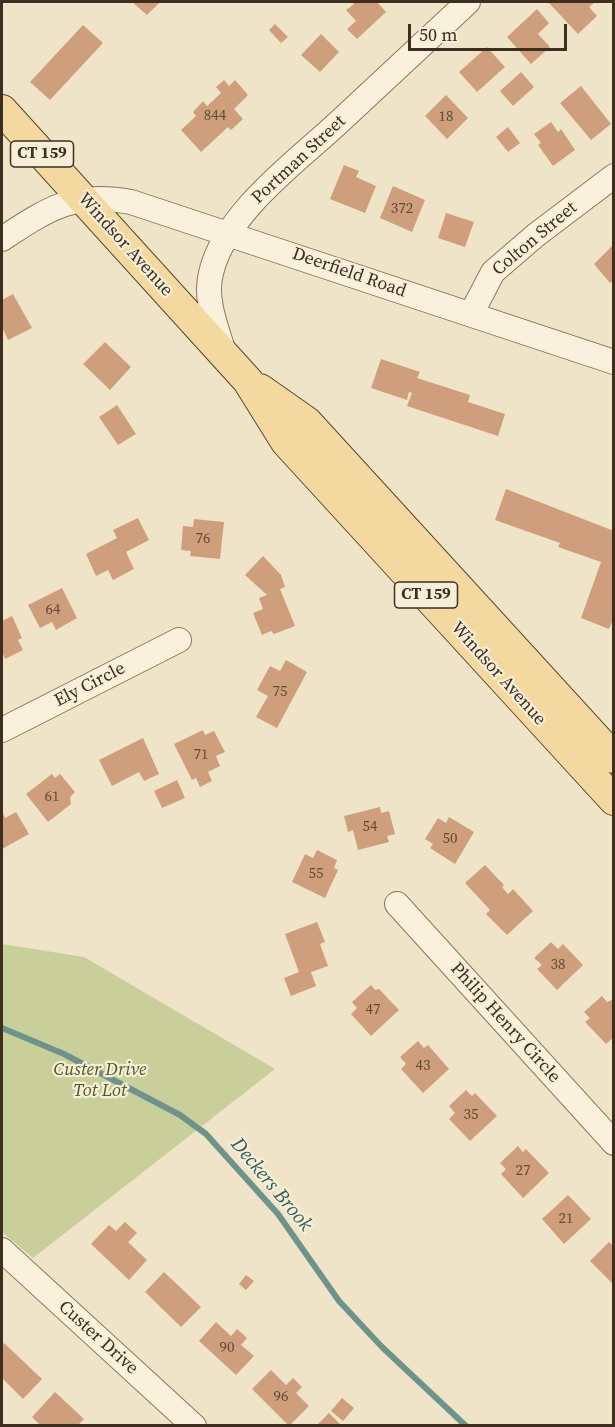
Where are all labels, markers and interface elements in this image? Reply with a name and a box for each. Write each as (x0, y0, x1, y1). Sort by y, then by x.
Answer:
scale bar (411, 12, 570, 50)
text: 50 m (419, 22, 457, 47)
house number: 844 (204, 107, 226, 125)
house number: 18 (439, 108, 453, 126)
street label: Portman Street (247, 111, 351, 209)
road number: CT 159 (10, 141, 74, 167)
street label: Windsor Avenue (73, 189, 177, 301)
street label: Colton Street (488, 197, 582, 281)
house number: 372 (391, 200, 413, 218)
street label: Deerfield Road (289, 243, 409, 303)
house number: 76 (196, 530, 210, 548)
road number: CT 159 (394, 582, 458, 608)
house number: 64 (46, 601, 60, 619)
street label: Windsor Avenue (446, 618, 550, 730)
street label: Ely Circle (51, 658, 129, 712)
house number: 75 (273, 683, 287, 701)
house number: 71 (194, 746, 208, 764)
house number: 61 (45, 788, 59, 806)
house number: 54 (363, 818, 377, 836)
house number: 50 (443, 830, 457, 848)
house number: 55 (309, 865, 323, 883)
house number: 38 (551, 956, 565, 974)
street label: Philip Henry Circle (445, 958, 565, 1088)
house number: 47 (366, 1001, 380, 1019)
house number: 43 (416, 1057, 430, 1075)
park label: Custer Drive Tot Lot (54, 1059, 146, 1102)
house number: 35 (464, 1106, 478, 1124)
water label: Deckers Brook (225, 1133, 317, 1237)
house number: 27 (516, 1162, 530, 1180)
house number: 21 (559, 1210, 573, 1228)
street label: Custer Drive (54, 1297, 142, 1379)
house number: 90 (220, 1339, 234, 1357)
house number: 96 (274, 1388, 288, 1406)

